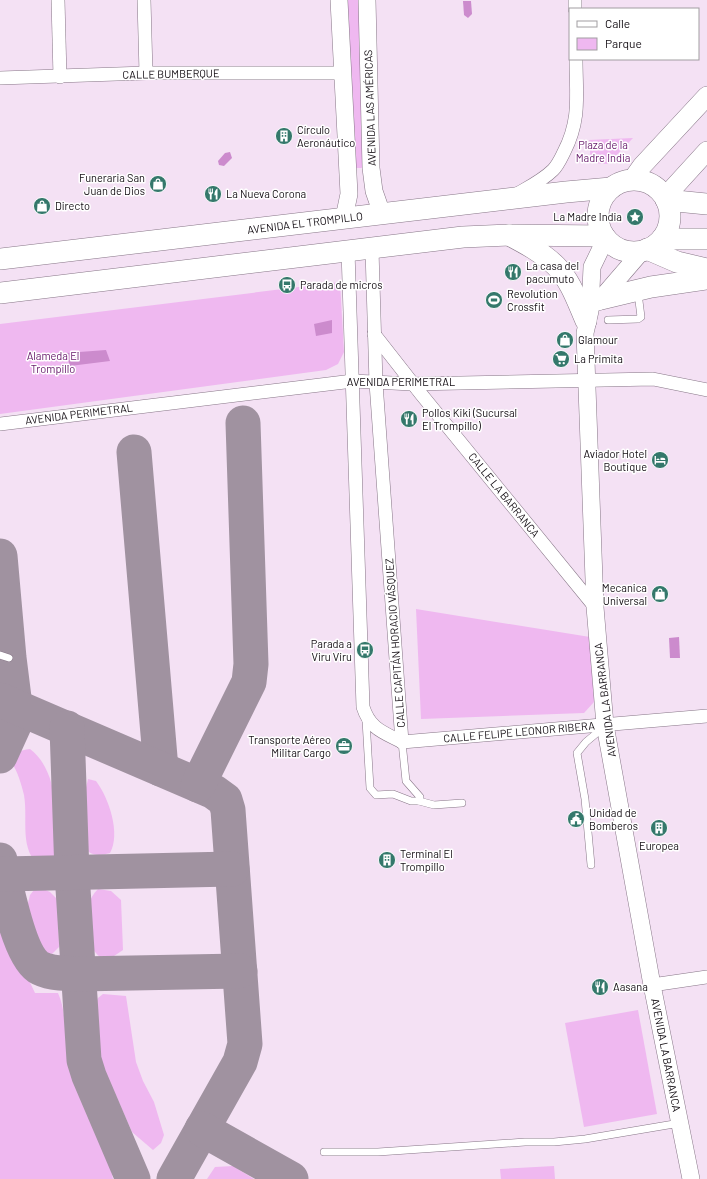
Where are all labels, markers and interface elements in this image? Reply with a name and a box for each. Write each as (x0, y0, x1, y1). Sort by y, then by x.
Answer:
legend (569, 8, 699, 60)
text: Calle (605, 16, 630, 30)
text: Parque (605, 36, 642, 50)
street label: AVENIDA LAS AMÉRICAS (361, 50, 378, 167)
street label: CALLE BUMBERQUE (122, 66, 220, 81)
place label: Círculo Aeronáutico (297, 123, 355, 149)
building icon: Círculo Aeronáutico (274, 126, 294, 146)
park label: Plaza de la Madre India (576, 138, 630, 164)
place label: Funeraria San Juan de Dios (79, 171, 145, 197)
shop icon: Funeraria San Juan de Dios (148, 174, 168, 194)
restaurant icon: La Nueva Corona (203, 184, 223, 204)
place label: La Nueva Corona (226, 187, 306, 200)
shop icon: Directo (32, 196, 52, 216)
place label: Directo (55, 199, 90, 212)
place icon: La Madre India (625, 207, 645, 227)
street label: AVENIDA EL TROMPILLO (246, 209, 364, 236)
place label: La Madre India (553, 210, 622, 223)
place label: La casa del pacumuto (526, 259, 579, 285)
restaurant icon: La casa del pacumuto (503, 262, 523, 282)
bus stop icon: Parada de micros (277, 275, 297, 295)
place label: Parada de micros (300, 278, 382, 291)
place label: Revolution Crossfit (507, 287, 558, 313)
sports icon: Revolution Crossfit (484, 290, 504, 310)
shop icon: Glamour (555, 330, 575, 350)
place label: Glamour (578, 333, 618, 346)
park label: Alameda El Trompillo (27, 349, 79, 375)
supermarket icon: La Primita (551, 349, 571, 369)
place label: La Primita (574, 352, 623, 365)
street label: AVENIDA PERIMETRAL (347, 375, 455, 388)
street label: AVENIDA PERIMETRAL (24, 400, 134, 427)
place label: Pollos Kiki (Sucursal El Trompillo) (422, 406, 517, 432)
restaurant icon: Pollos Kiki (Sucursal El Trompillo) (399, 409, 419, 429)
place label: Aviador Hotel Boutique (583, 447, 647, 473)
street label: CALLE LA BARRANCA (466, 450, 543, 540)
hotel icon: Aviador Hotel Boutique (650, 450, 670, 470)
street label: CALLE CAPITÁN HORACIO VÁSQUEZ (382, 558, 407, 728)
place label: Mecanica Universal (602, 581, 647, 607)
shop icon: Mecanica Universal (650, 584, 670, 604)
place label: Parada a Viru Viru (311, 637, 352, 663)
bus stop icon: Parada a Viru Viru (355, 640, 375, 660)
street label: AVENIDA LA BARRANCA (591, 642, 618, 758)
street label: CALLE FELIPE LEONOR RIBERA (443, 718, 596, 745)
place label: Transporte Aéreo Militar Cargo (248, 733, 331, 759)
office icon: Transporte Aéreo Militar Cargo (334, 736, 354, 756)
place label: Unidad de Bomberos (589, 806, 638, 832)
public building icon: Unidad de Bomberos (566, 809, 586, 829)
building icon: Europea (649, 818, 669, 838)
place label: Europea (639, 839, 679, 852)
place label: Terminal El Trompillo (400, 847, 453, 873)
building icon: Terminal El Trompillo (377, 850, 397, 870)
restaurant icon: Aasana (590, 977, 610, 997)
place label: Aasana (613, 980, 648, 993)
street label: AVENIDA LA BARRANCA (649, 997, 684, 1113)

